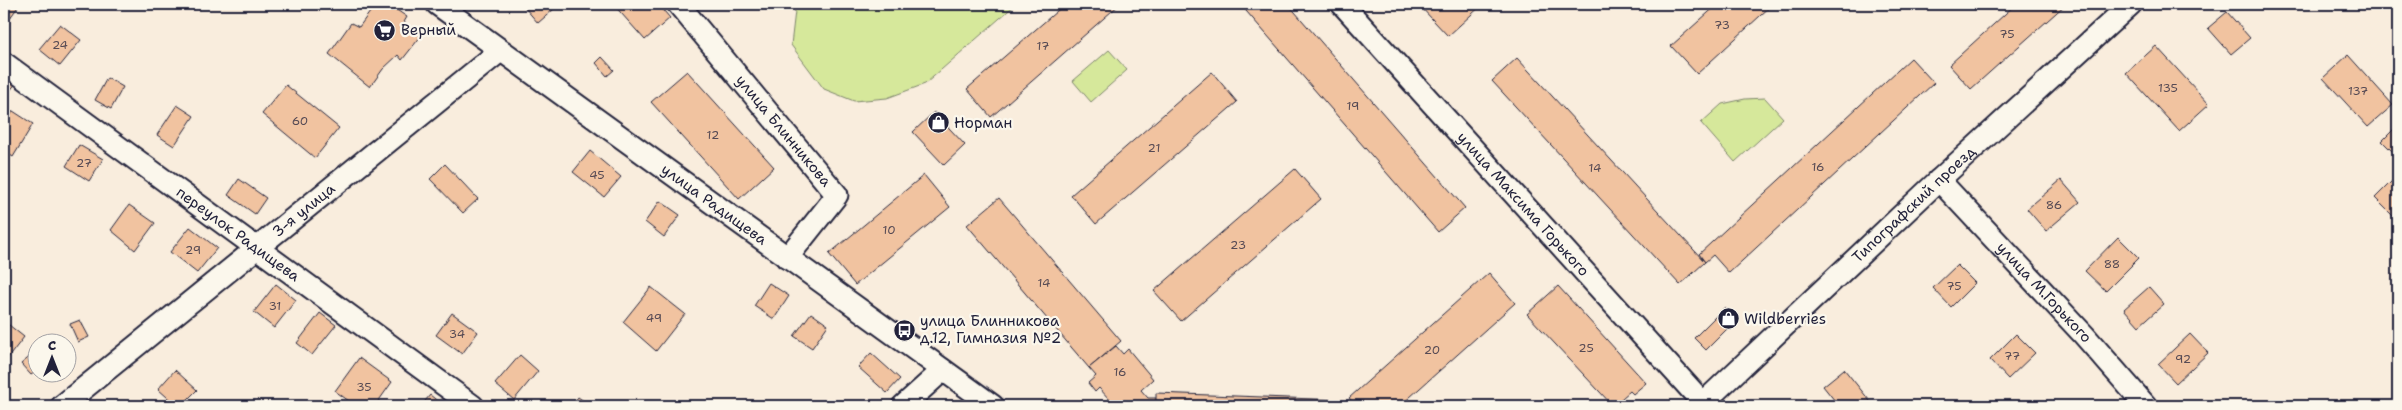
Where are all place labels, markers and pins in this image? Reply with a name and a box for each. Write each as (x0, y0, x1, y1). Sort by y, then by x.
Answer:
supermarket icon: Верный (373, 18, 397, 42)
place label: Верный (401, 20, 456, 40)
shop icon: Норман (926, 111, 950, 135)
place label: Норман (954, 113, 1012, 133)
shop icon: Wildberries (1716, 307, 1740, 331)
place label: Wildberries (1744, 309, 1826, 329)
place label: улица Блинникова д.12, Гимназия №2 (920, 311, 1061, 348)
bus stop icon: улица Блинникова д.12, Гимназия №2 (892, 318, 916, 342)

